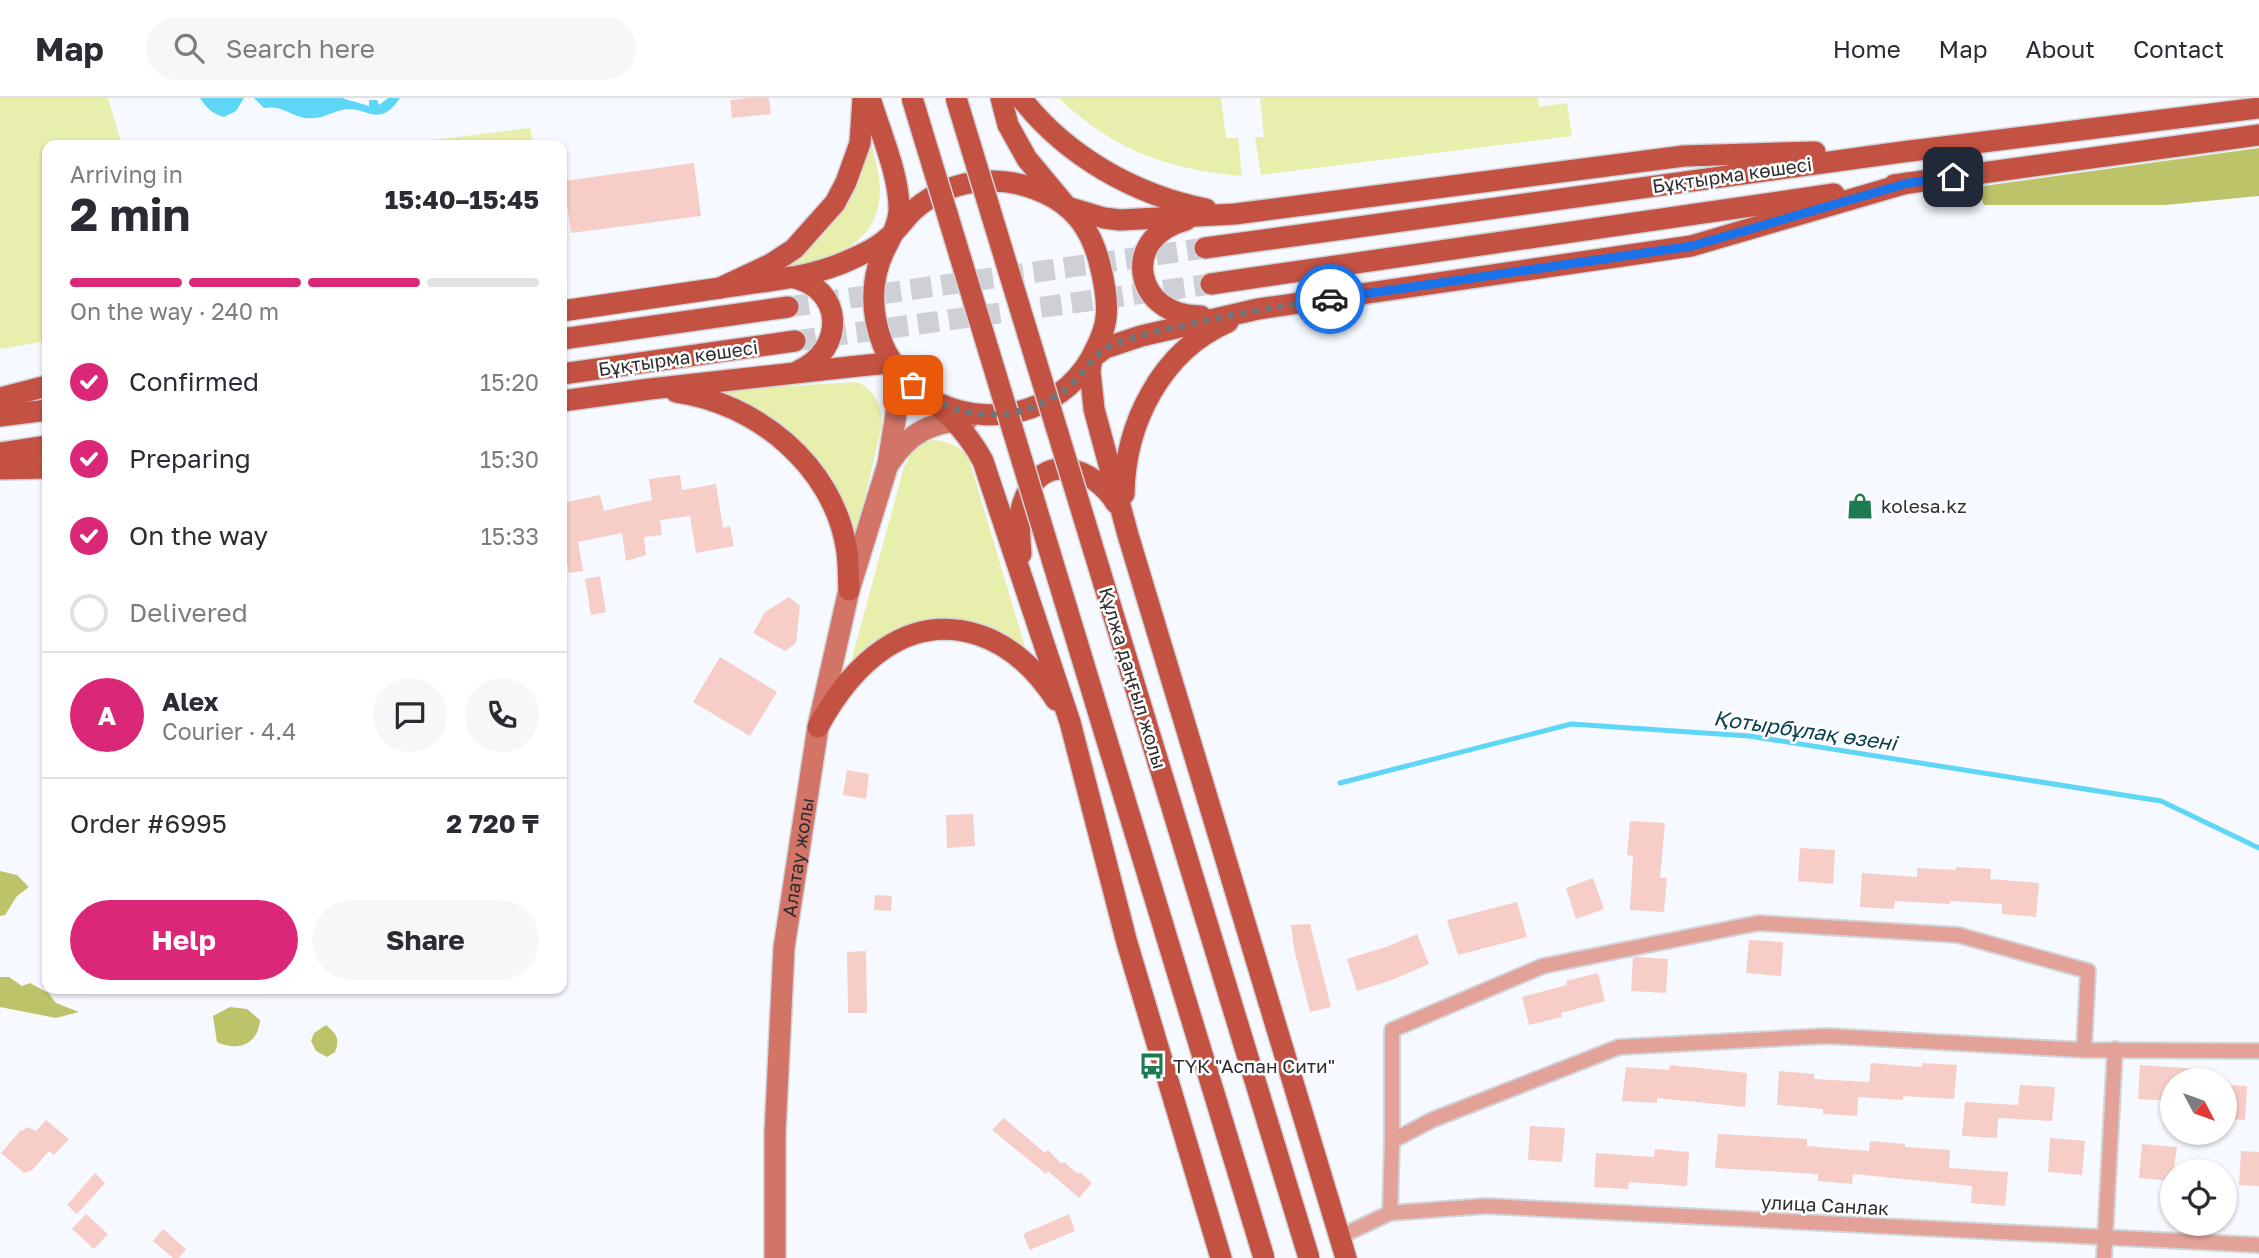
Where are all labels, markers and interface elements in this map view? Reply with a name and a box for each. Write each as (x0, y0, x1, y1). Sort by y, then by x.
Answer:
search box (146, 17, 636, 80)
text: Map (35, 29, 104, 68)
icon: search (170, 29, 208, 67)
text: Search here (226, 33, 375, 64)
text: Home (1833, 34, 1901, 63)
text: Map (1939, 34, 1988, 63)
text: About (2026, 34, 2095, 63)
text: Contact (2133, 34, 2224, 63)
pin (1923, 147, 1983, 207)
street label: Бұқтырма көшесі (1651, 152, 1813, 197)
icon: home (1934, 158, 1972, 196)
text: Arriving in (70, 160, 183, 188)
text: 15:40–15:45 (385, 184, 539, 215)
text: 2 min (70, 186, 190, 241)
courier (1295, 264, 1365, 334)
icon: car (1311, 280, 1349, 318)
text: On the way · 240 m (70, 297, 279, 325)
street label: Бұқтырма көшесі (597, 335, 759, 380)
pin (883, 355, 943, 415)
icon: check (70, 363, 108, 401)
text: Confirmed (129, 366, 259, 397)
icon: bag (894, 366, 932, 404)
text: 15:20 (480, 368, 539, 396)
icon: check (70, 440, 108, 478)
text: Preparing (129, 443, 251, 474)
text: 15:30 (480, 445, 539, 473)
shop icon: kolesa.kz (1845, 491, 1875, 521)
place label: kolesa.kz (1881, 494, 1967, 517)
icon: check (70, 517, 108, 555)
text: On the way (129, 520, 268, 551)
text: 15:33 (481, 522, 539, 550)
street label: Құлжа даңғыл жолы (1095, 584, 1172, 771)
text: Delivered (129, 597, 248, 628)
button: chat (373, 678, 447, 752)
button: phone (465, 678, 539, 752)
text: Alex (162, 686, 219, 717)
text: A (98, 700, 116, 731)
water label: Қотырбұлақ өзені (1712, 704, 1901, 756)
text: Courier · 4.4 (162, 717, 296, 745)
street label: Алатау жолы (777, 796, 818, 919)
text: Order #6995 (70, 808, 227, 839)
text: 2 720 ₸ (446, 808, 539, 839)
button: Help (70, 900, 298, 980)
button: Share (312, 900, 539, 980)
bus stop icon: ТҮК "Аспан Сити" (1137, 1051, 1167, 1081)
place label: ТҮК "Аспан Сити" (1173, 1054, 1335, 1077)
north arrow (2160, 1068, 2236, 1144)
map controls (2160, 1068, 2237, 1236)
button: locate (2160, 1159, 2237, 1236)
street label: улица Санлак (1760, 1190, 1890, 1219)

